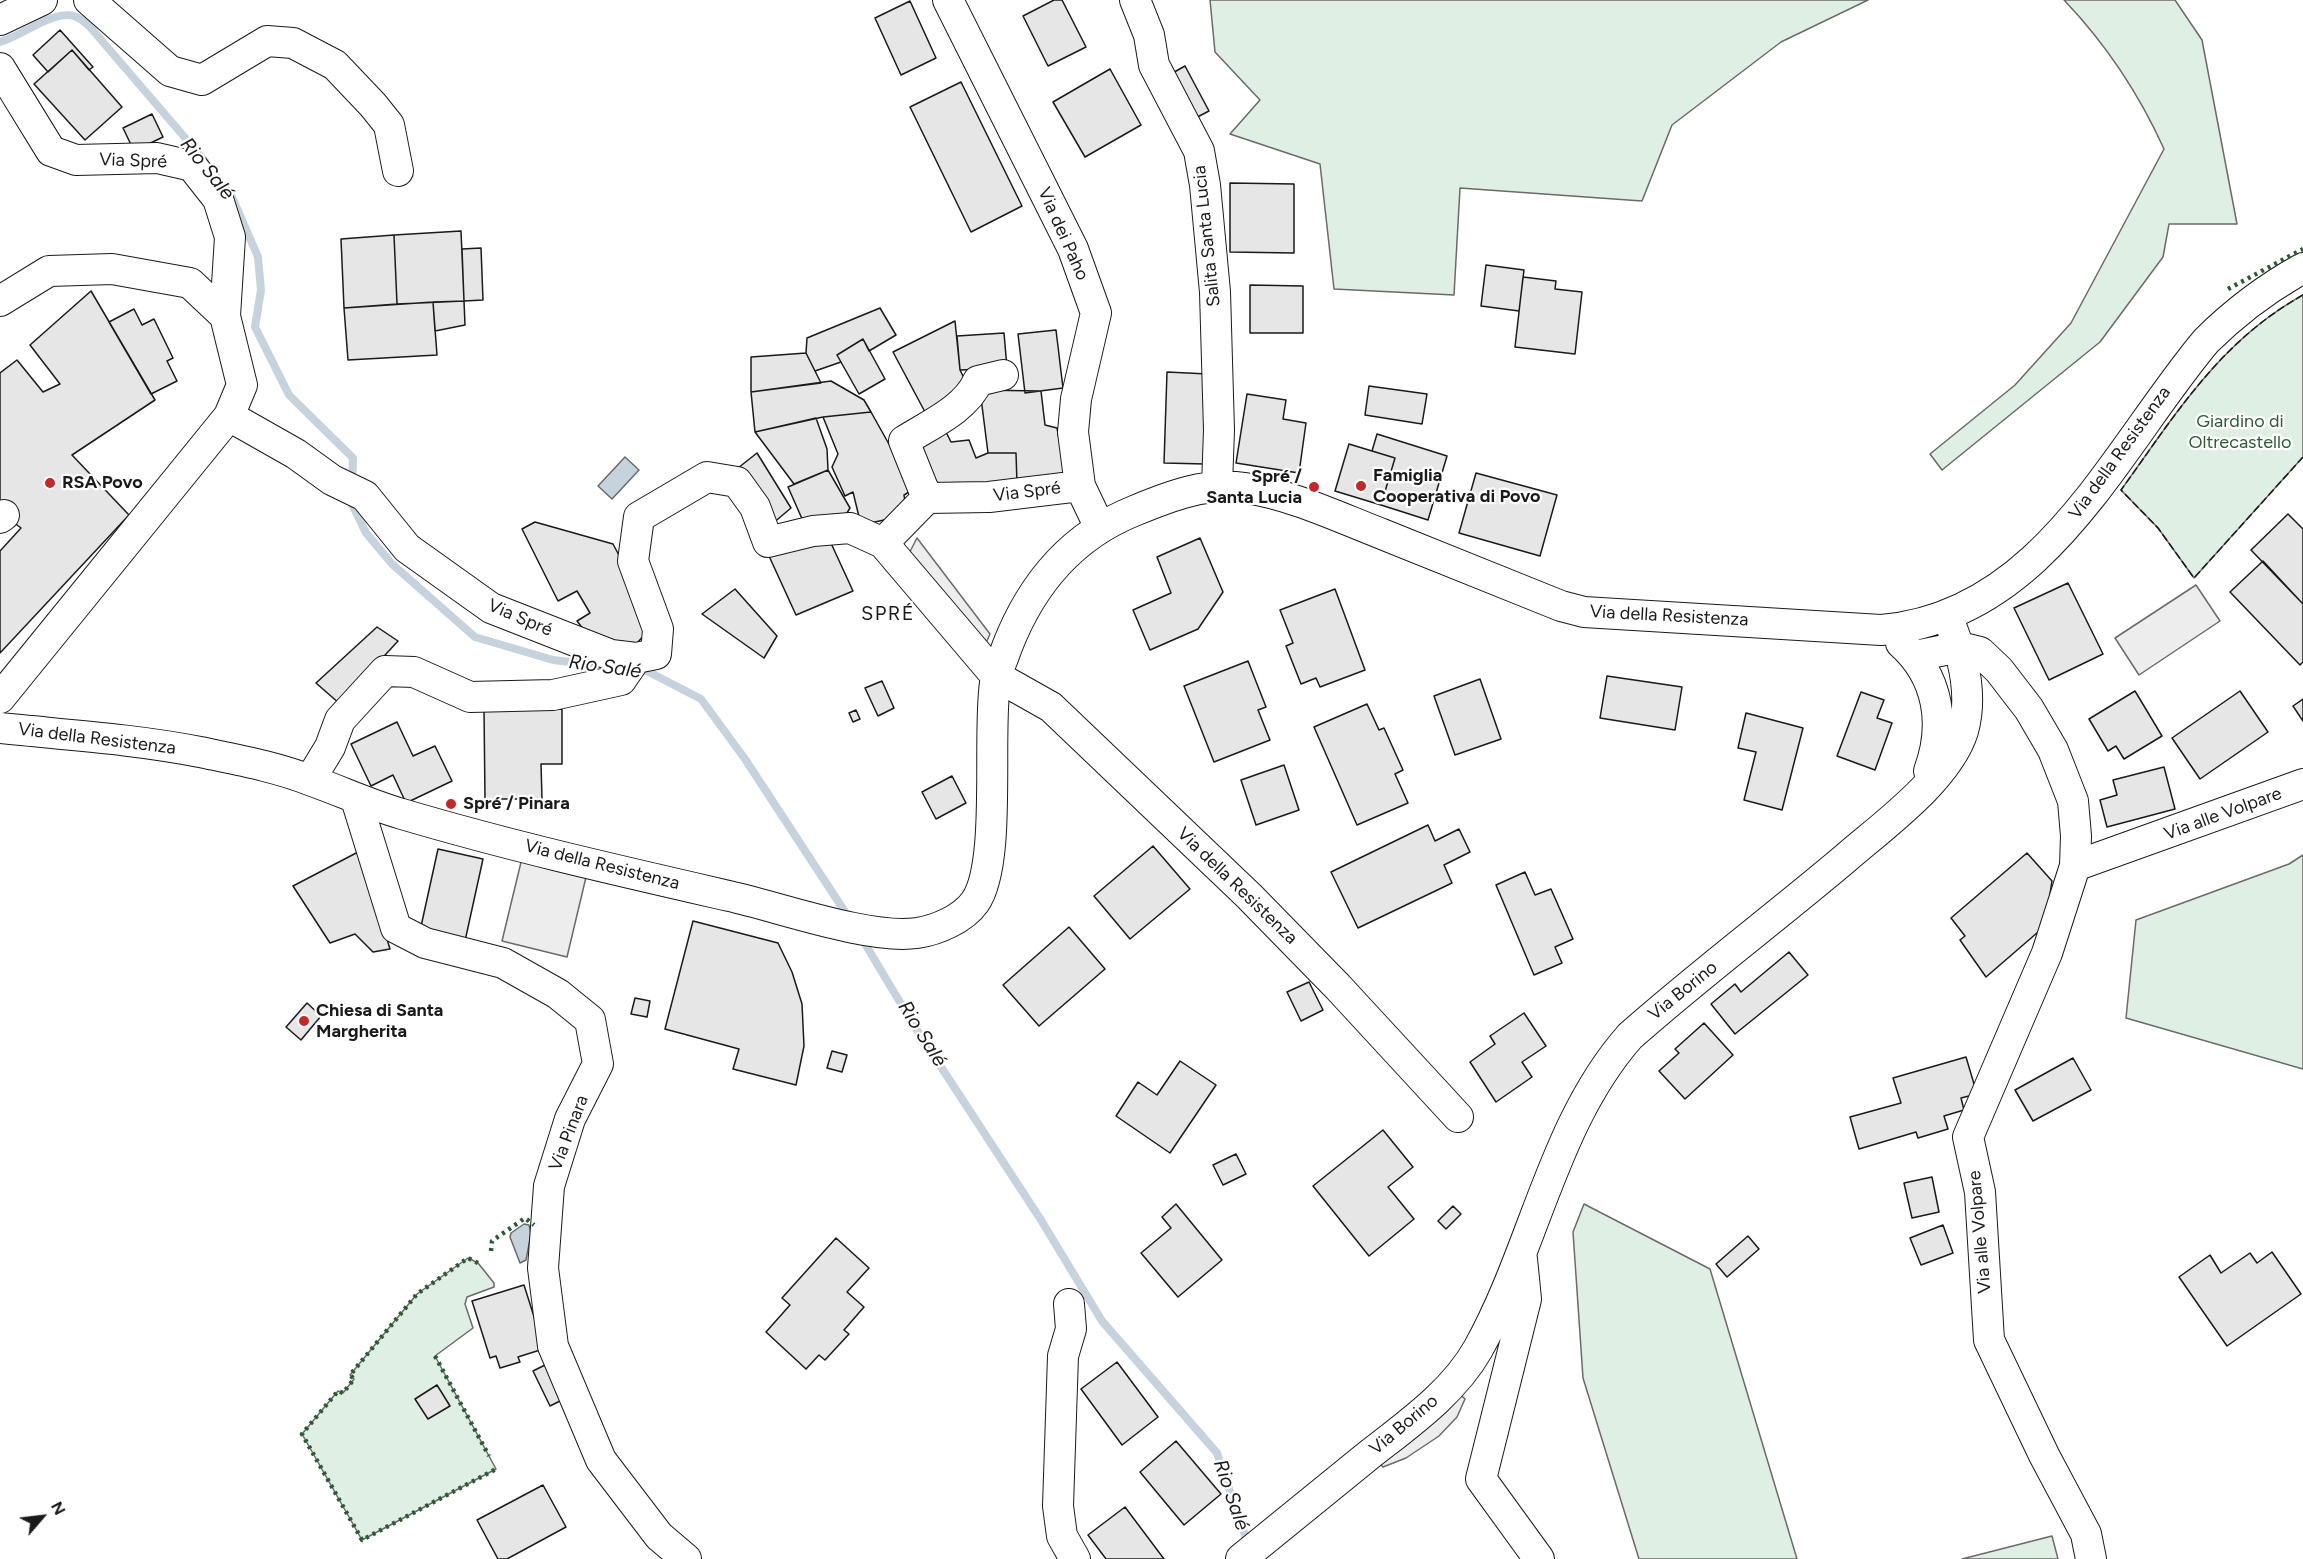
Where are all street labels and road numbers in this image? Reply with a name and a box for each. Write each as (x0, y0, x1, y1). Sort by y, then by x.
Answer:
street label: Via Spré (99, 149, 167, 173)
street label: Salita Santa Lucia (1189, 164, 1225, 308)
street label: Via dei Paho (1033, 184, 1093, 284)
street label: Via della Resistenza (2065, 382, 2175, 524)
street label: Via Spré (992, 477, 1062, 507)
street label: Via Spré (485, 595, 555, 641)
street label: Via della Resistenza (1589, 601, 1749, 631)
street label: Via della Resistenza (17, 719, 177, 759)
street label: Via alle Volpare (2161, 783, 2285, 845)
street label: Via della Resistenza (1172, 823, 1302, 949)
street label: Via della Resistenza (522, 835, 682, 895)
street label: Via Borino (1644, 957, 1722, 1025)
street label: Via Pinara (545, 1092, 593, 1174)
street label: Via alle Volpare (1964, 1170, 1996, 1294)
street label: Via Borino (1365, 1390, 1443, 1460)

